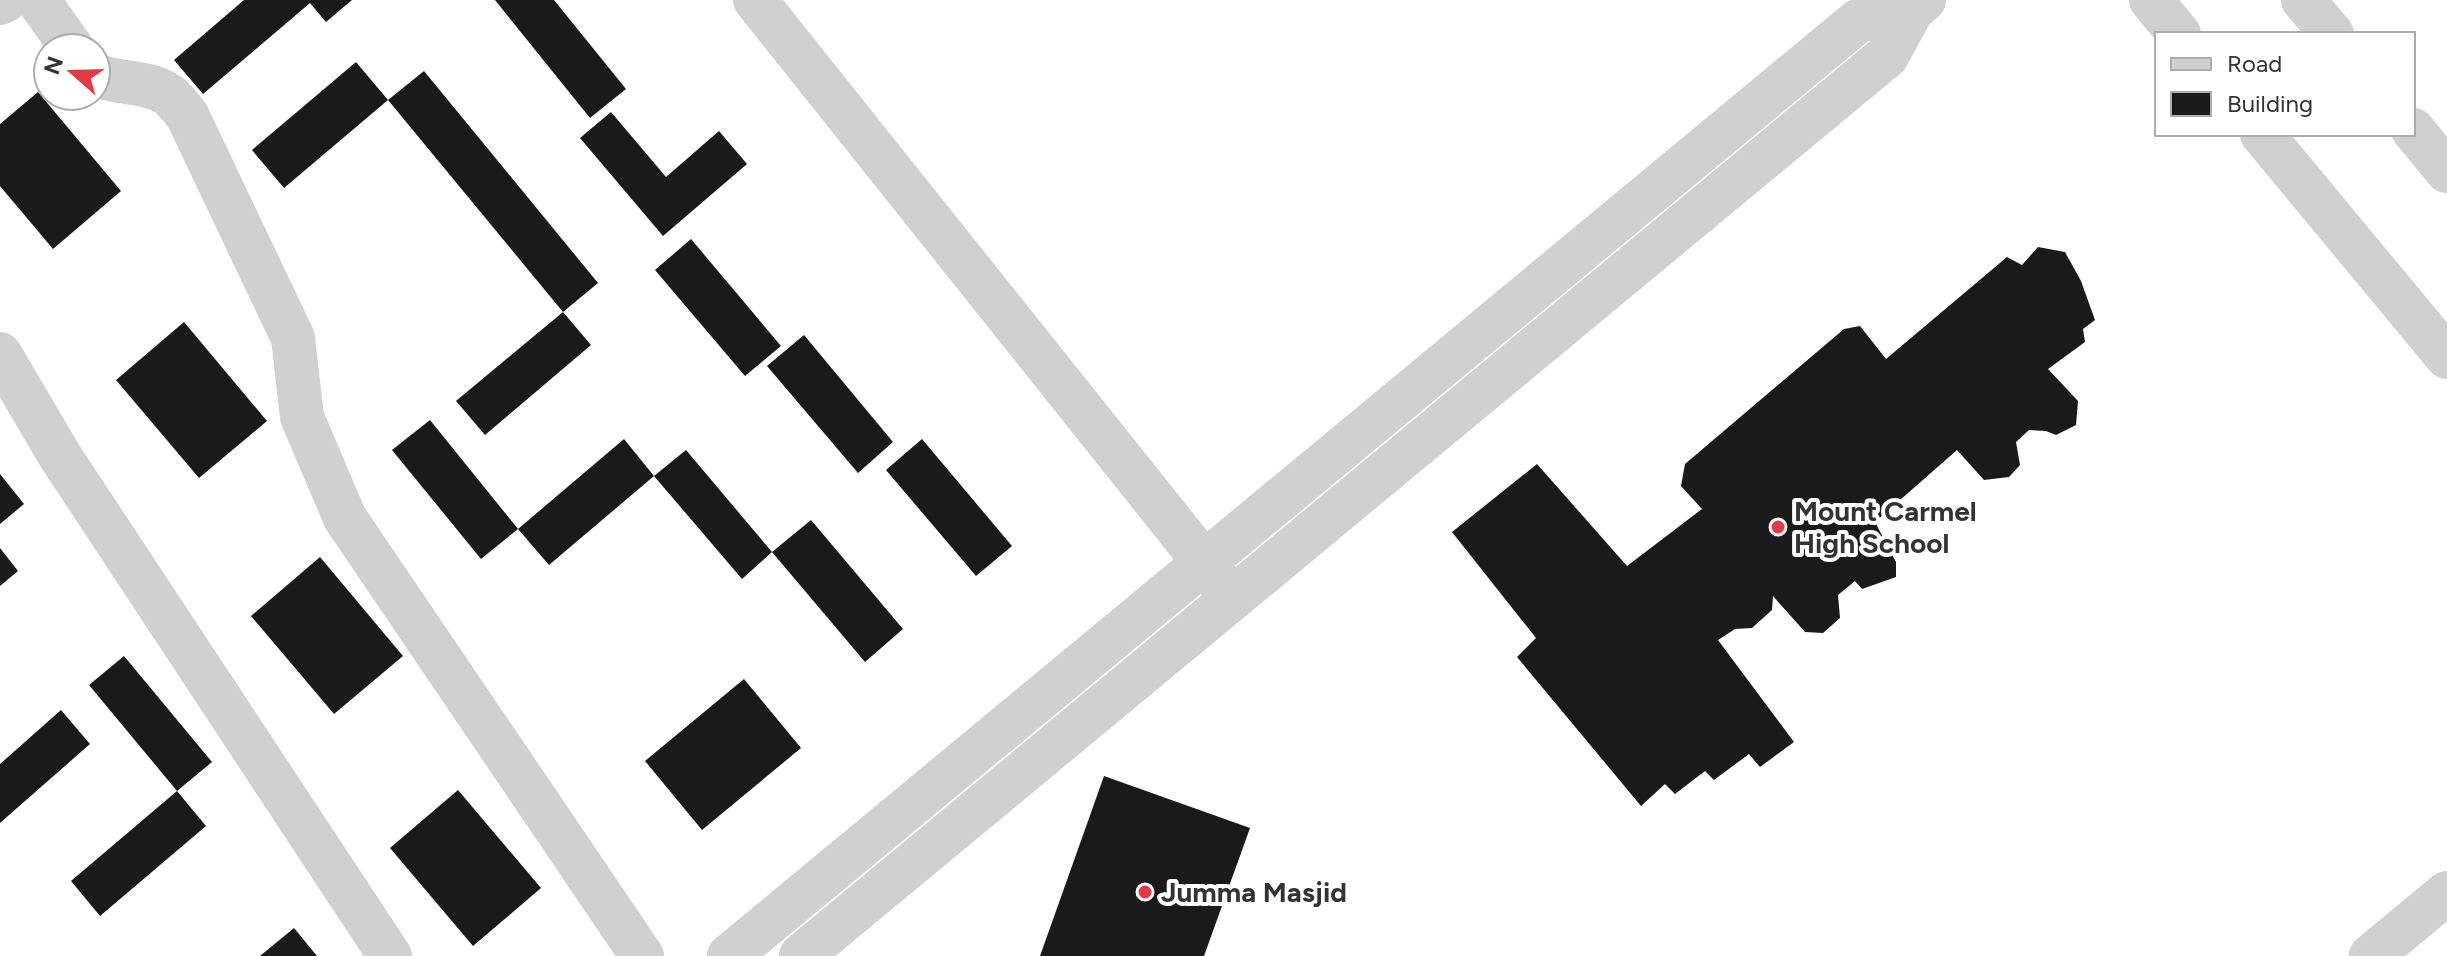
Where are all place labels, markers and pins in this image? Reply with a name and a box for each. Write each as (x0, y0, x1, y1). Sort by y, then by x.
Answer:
place label: Mount Carmel High School (1794, 494, 1977, 560)
marker: Mount Carmel High School (1769, 518, 1787, 536)
place label: Jumma Masjid (1161, 875, 1347, 909)
marker: Jumma Masjid (1136, 883, 1154, 901)

